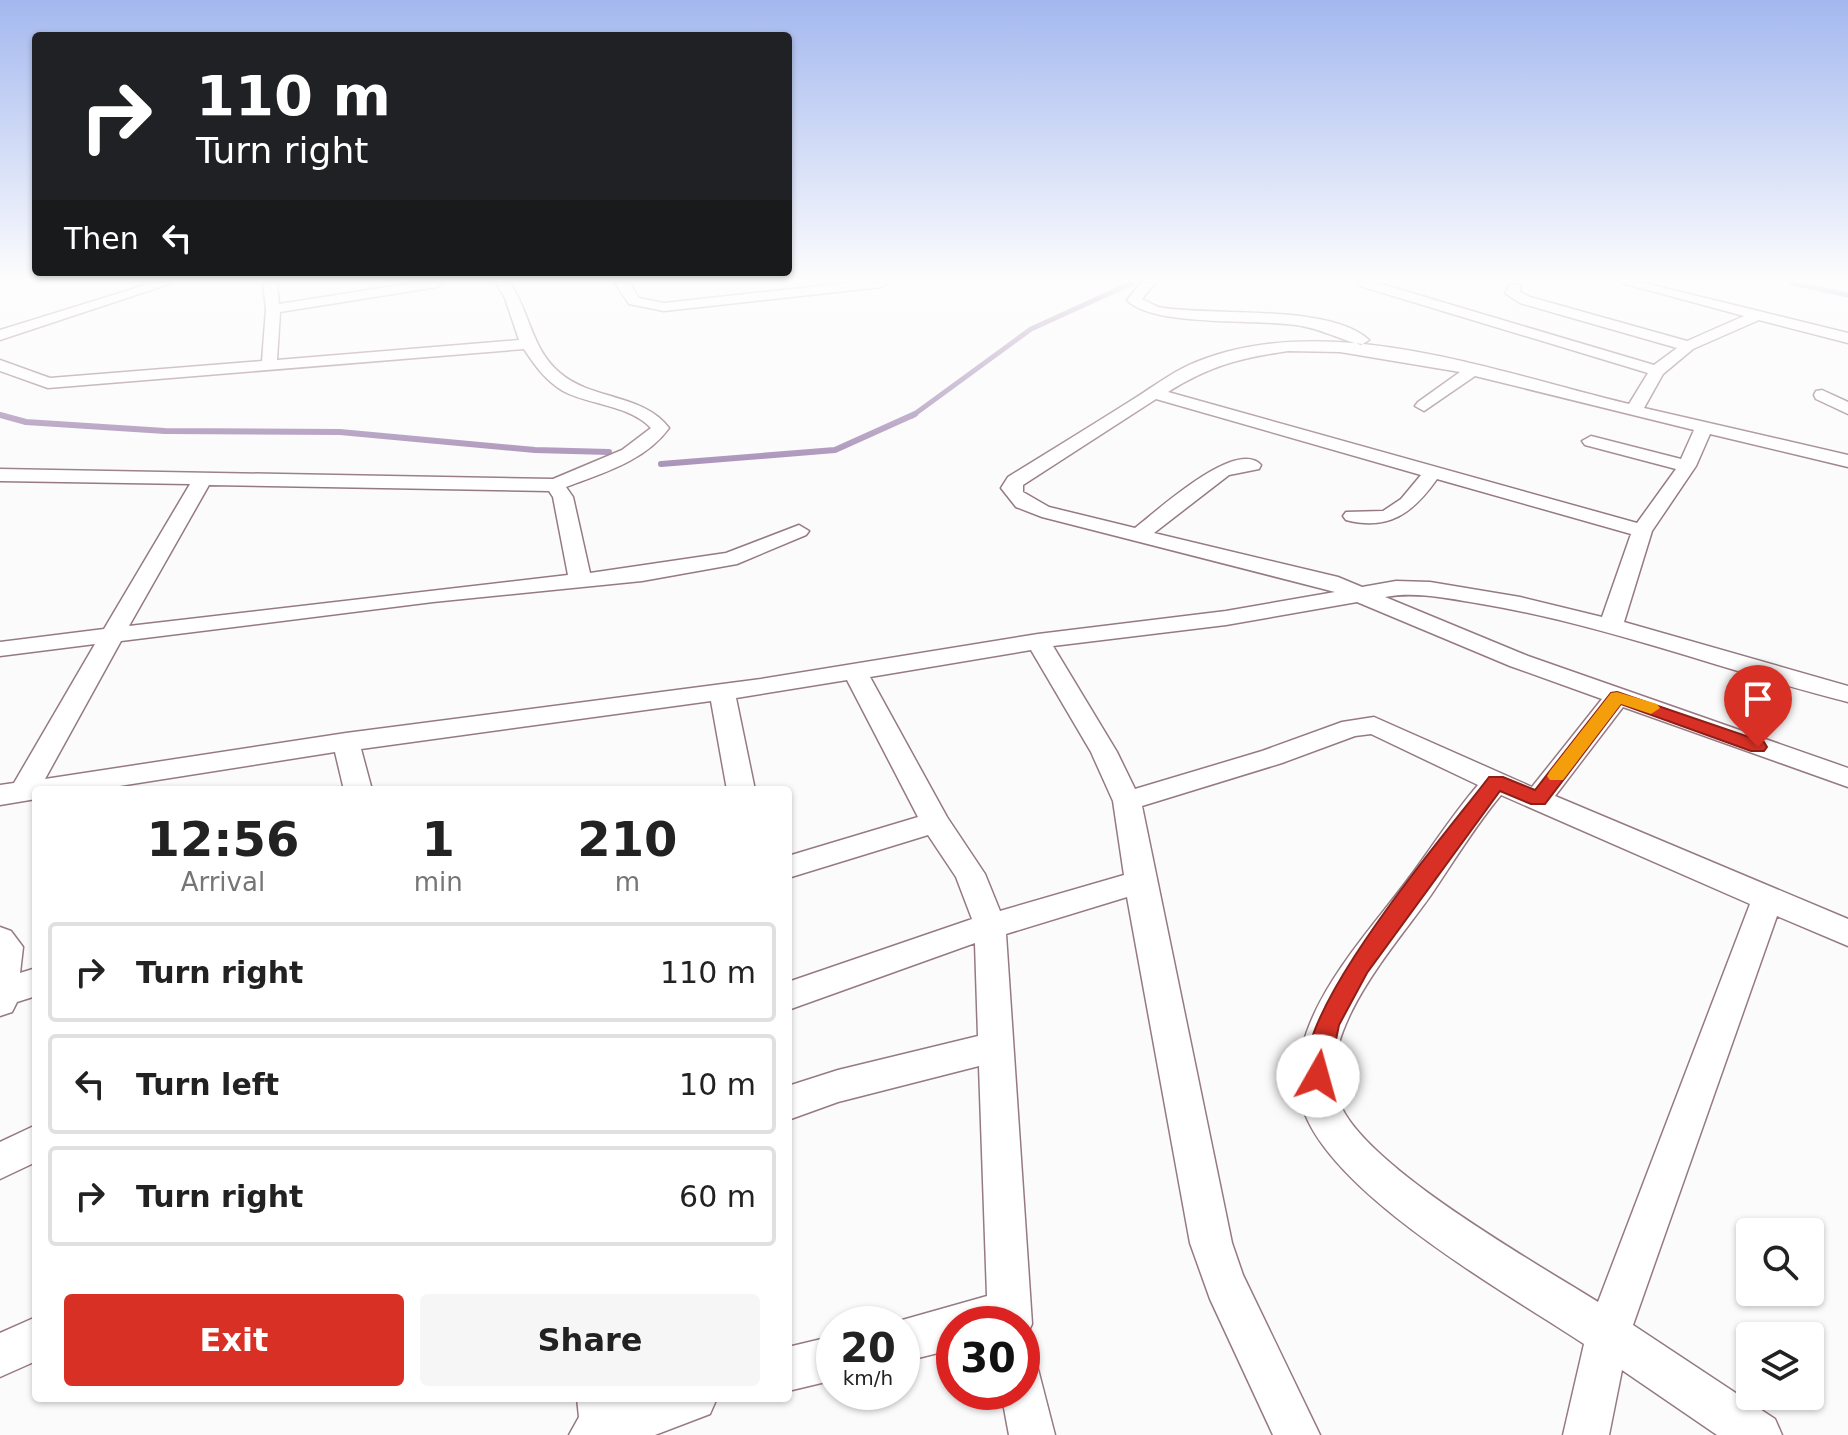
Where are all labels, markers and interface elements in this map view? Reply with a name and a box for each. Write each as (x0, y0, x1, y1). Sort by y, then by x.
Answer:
text: 110 m (196, 63, 391, 128)
icon: right (64, 64, 168, 168)
text: Turn right (196, 130, 368, 171)
icon: left (155, 216, 199, 260)
text: Then (64, 221, 139, 256)
pin (1724, 665, 1792, 747)
icon: arrive (1736, 677, 1780, 721)
text: 12:56 (146, 811, 299, 867)
text: 1 (422, 811, 455, 867)
text: 210 (577, 811, 677, 867)
text: Arrival (181, 867, 265, 897)
text: min (414, 867, 463, 897)
text: m (615, 867, 640, 897)
icon: right (68, 950, 112, 994)
text: Turn right (136, 955, 303, 990)
text: 110 m (660, 955, 756, 990)
position arrow (1276, 1034, 1360, 1118)
icon: left (68, 1062, 112, 1106)
text: Turn left (136, 1067, 279, 1102)
text: 10 m (679, 1067, 756, 1102)
icon: right (68, 1174, 112, 1218)
text: Turn right (136, 1179, 303, 1214)
text: 60 m (679, 1179, 756, 1214)
map controls (1736, 1218, 1824, 1410)
button: search (1736, 1218, 1824, 1306)
button: Exit (64, 1294, 404, 1386)
button: Share (420, 1294, 760, 1386)
speed limit sign: 30 (936, 1306, 1040, 1410)
button: layers (1736, 1322, 1824, 1410)
text: 20 (840, 1325, 896, 1371)
text: km/h (843, 1366, 893, 1390)

